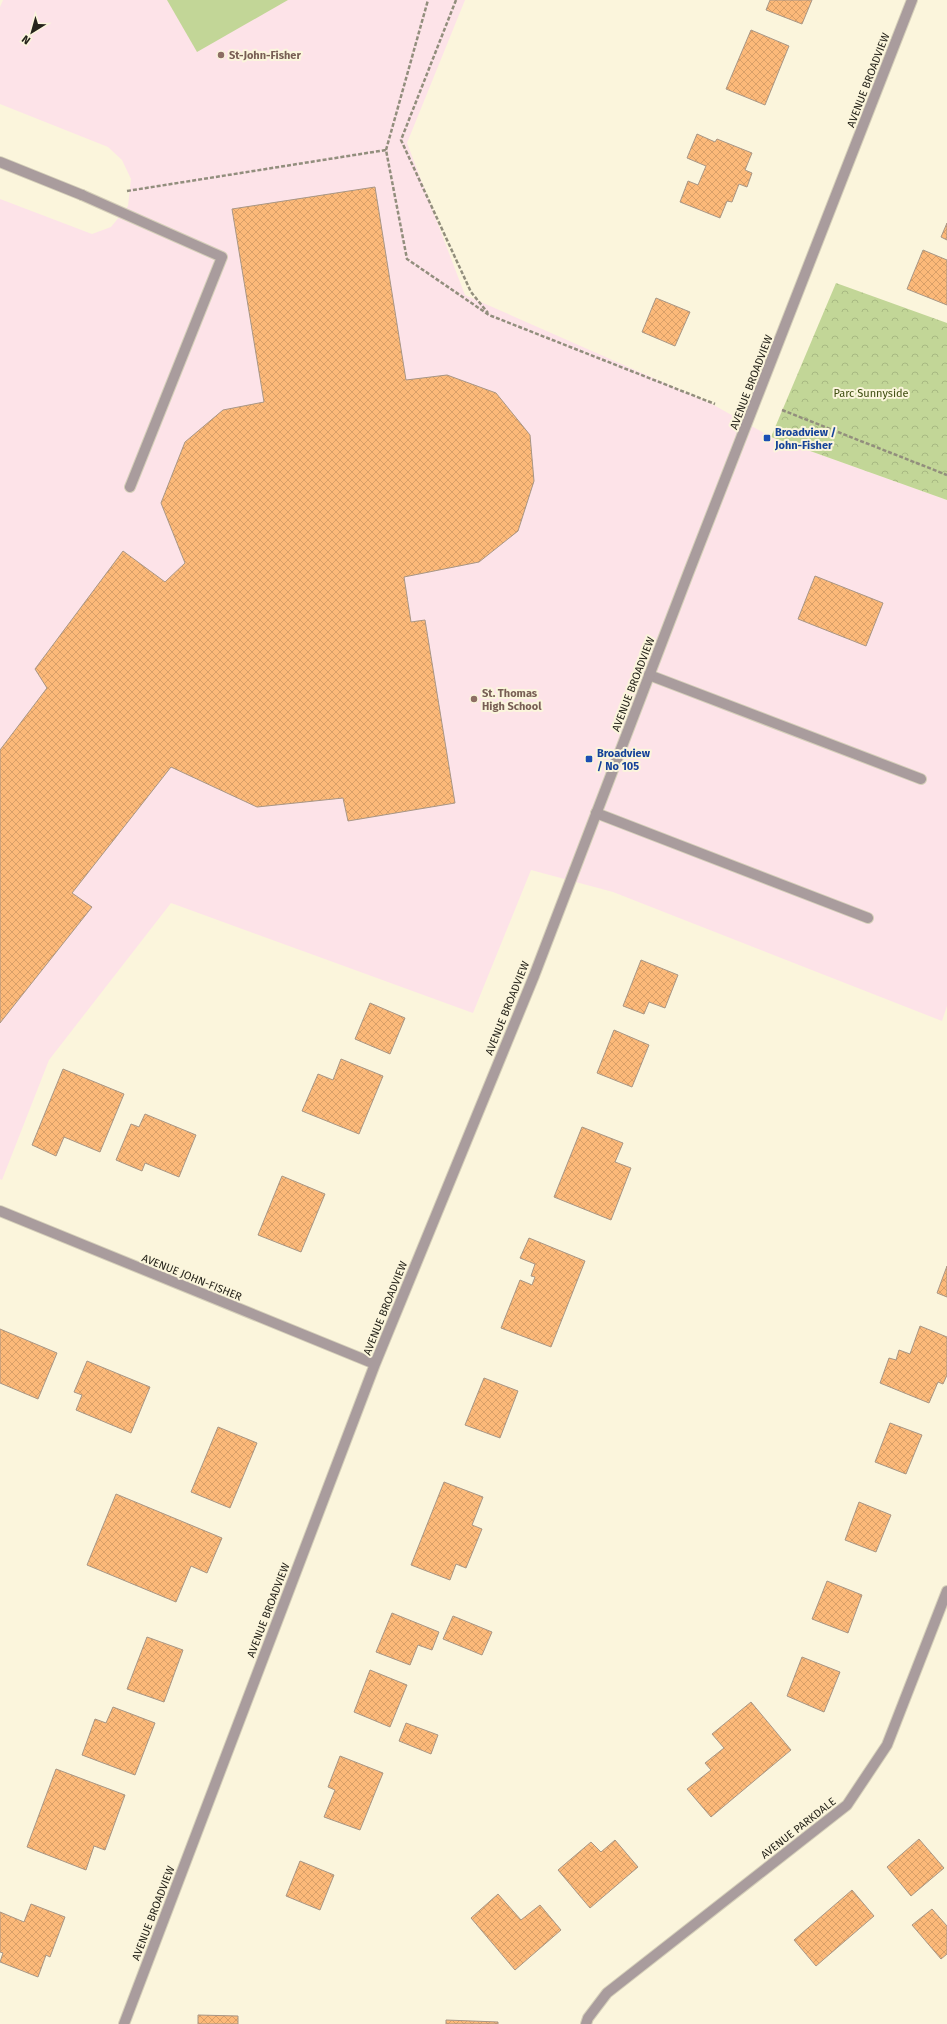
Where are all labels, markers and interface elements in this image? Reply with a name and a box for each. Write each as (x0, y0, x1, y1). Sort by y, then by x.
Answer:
north arrow (12, 12, 52, 52)
street label: AVENUE BROADVIEW (844, 31, 892, 129)
text: N (19, 32, 33, 47)
place label: St-John-Fisher (229, 49, 301, 62)
marker: St-John-Fisher (216, 50, 226, 60)
street label: AVENUE BROADVIEW (727, 333, 775, 431)
park label: Parc Sunnyside (833, 387, 909, 400)
place label: Broadview / John-Fisher (774, 426, 836, 452)
marker: Broadview / John-Fisher (762, 433, 772, 443)
street label: AVENUE BROADVIEW (609, 635, 657, 733)
place label: St. Thomas High School (482, 687, 542, 713)
marker: St. Thomas High School (469, 694, 479, 704)
place label: Broadview / No 105 (597, 747, 651, 773)
marker: Broadview / No 105 (584, 754, 594, 764)
street label: AVENUE BROADVIEW (483, 959, 532, 1057)
street label: AVENUE JOHN-FISHER (140, 1251, 244, 1304)
street label: AVENUE BROADVIEW (361, 1259, 410, 1357)
street label: AVENUE BROADVIEW (244, 1561, 292, 1659)
street label: AVENUE PARKDALE (758, 1795, 838, 1862)
street label: AVENUE BROADVIEW (129, 1864, 177, 1962)

